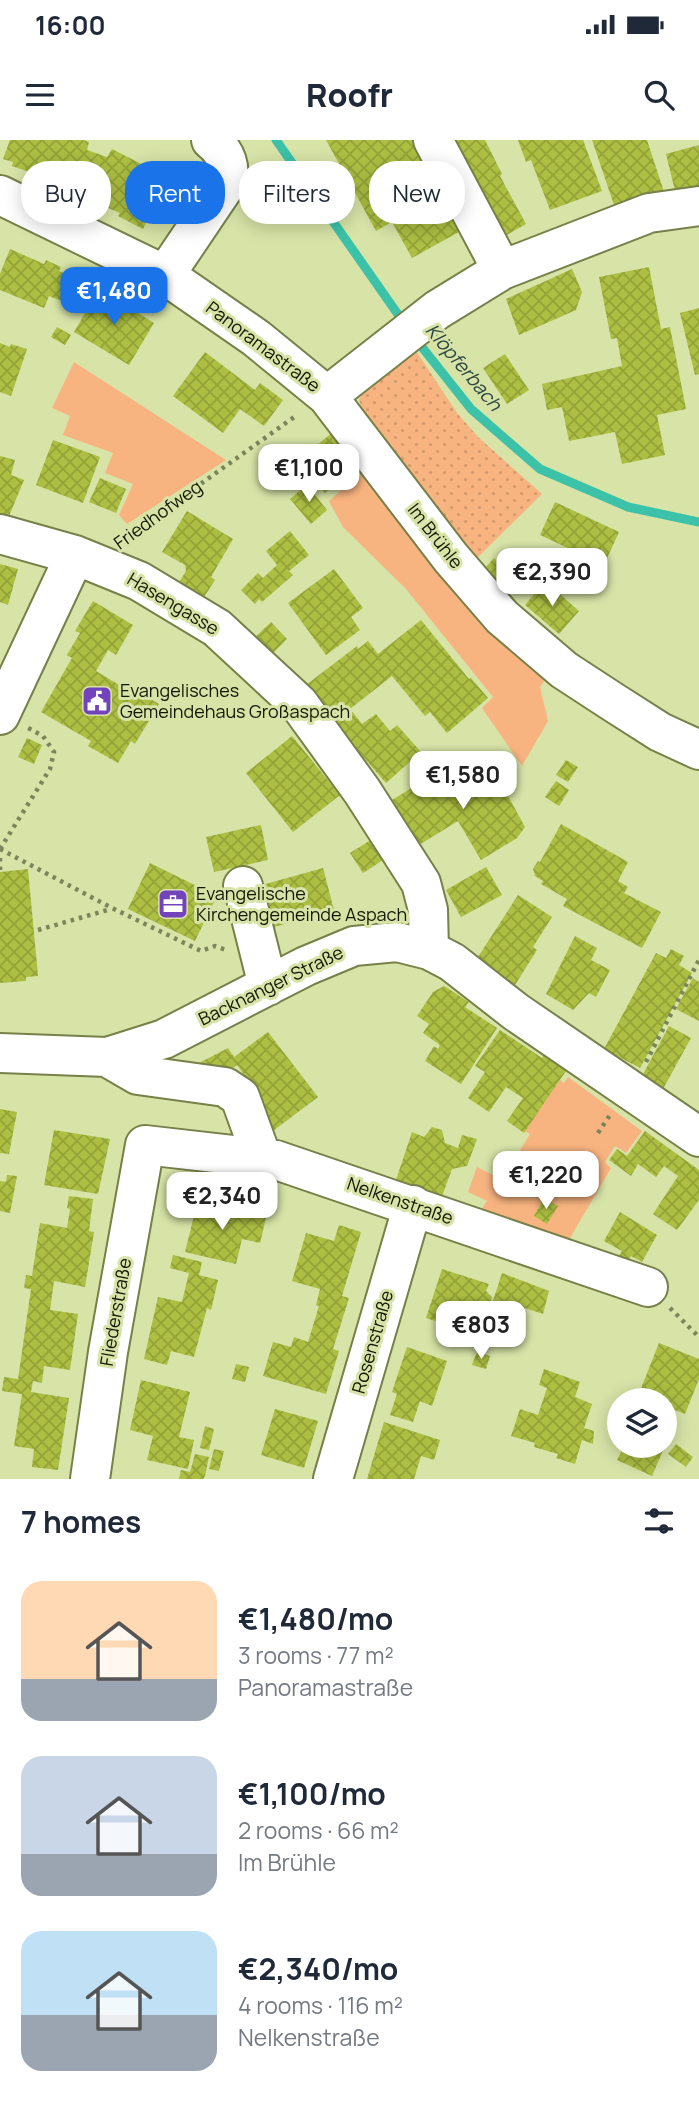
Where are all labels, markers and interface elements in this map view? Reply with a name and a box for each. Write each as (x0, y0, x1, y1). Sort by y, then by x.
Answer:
text: 16:00 (35, 7, 106, 43)
text: Roofr (306, 73, 393, 117)
icon: menu (21, 76, 59, 114)
icon: search (640, 76, 678, 114)
chip: Buy (21, 161, 111, 224)
chip: Rent (125, 161, 225, 224)
chip: Filters (239, 161, 355, 224)
chip: New (369, 161, 465, 224)
pin: €1,480 (57, 268, 171, 327)
text: €1,480 (76, 274, 152, 306)
street label: Panoramastraße (202, 295, 326, 397)
water label: Klöpferbach (420, 318, 509, 417)
pin: €1,100 (252, 444, 366, 504)
text: €1,100 (274, 451, 344, 483)
street label: Friedhofweg (109, 474, 206, 554)
street label: Im Brühle (403, 498, 469, 573)
pin: €2,390 (495, 548, 609, 608)
text: €2,390 (512, 555, 592, 587)
street label: Hasengasse (123, 566, 224, 640)
place label: Evangelisches Gemeindehaus Großaspach (120, 678, 350, 723)
public building icon: Evangelisches Gemeindehaus Großaspach (80, 684, 114, 718)
pin: €1,580 (406, 752, 520, 811)
text: €1,580 (426, 758, 500, 790)
place label: Evangelische Kirchengemeinde Aspach (196, 881, 407, 926)
office icon: Evangelische Kirchengemeinde Aspach (156, 887, 190, 921)
street label: Backnanger Straße (194, 940, 347, 1031)
pin: €1,220 (489, 1152, 603, 1211)
text: €1,220 (509, 1158, 583, 1190)
street label: Nelkenstraße (344, 1171, 457, 1229)
pin: €2,340 (165, 1172, 279, 1232)
text: €2,340 (183, 1179, 261, 1211)
street label: Fliederstraße (94, 1256, 136, 1368)
street label: Rosenstraße (346, 1287, 398, 1396)
pin: €803 (440, 1302, 522, 1361)
text: €803 (452, 1308, 510, 1340)
map controls (607, 1388, 677, 1458)
button: layers (607, 1388, 677, 1458)
text: 7 homes (21, 1501, 141, 1542)
icon: filters (640, 1502, 678, 1540)
text: €1,480/mo (238, 1598, 393, 1639)
icon: home (77, 1609, 161, 1693)
text: 3 rooms · 77 m² (238, 1639, 394, 1671)
text: Panoramastraße (238, 1671, 413, 1703)
text: €1,100/mo (238, 1773, 386, 1814)
icon: home (77, 1784, 161, 1868)
text: 2 rooms · 66 m² (238, 1814, 399, 1846)
text: Im Brühle (238, 1846, 336, 1878)
text: €2,340/mo (238, 1948, 398, 1989)
icon: home (77, 1959, 161, 2043)
text: 4 rooms · 116 m² (238, 1989, 403, 2021)
text: Nelkenstraße (238, 2021, 380, 2053)

